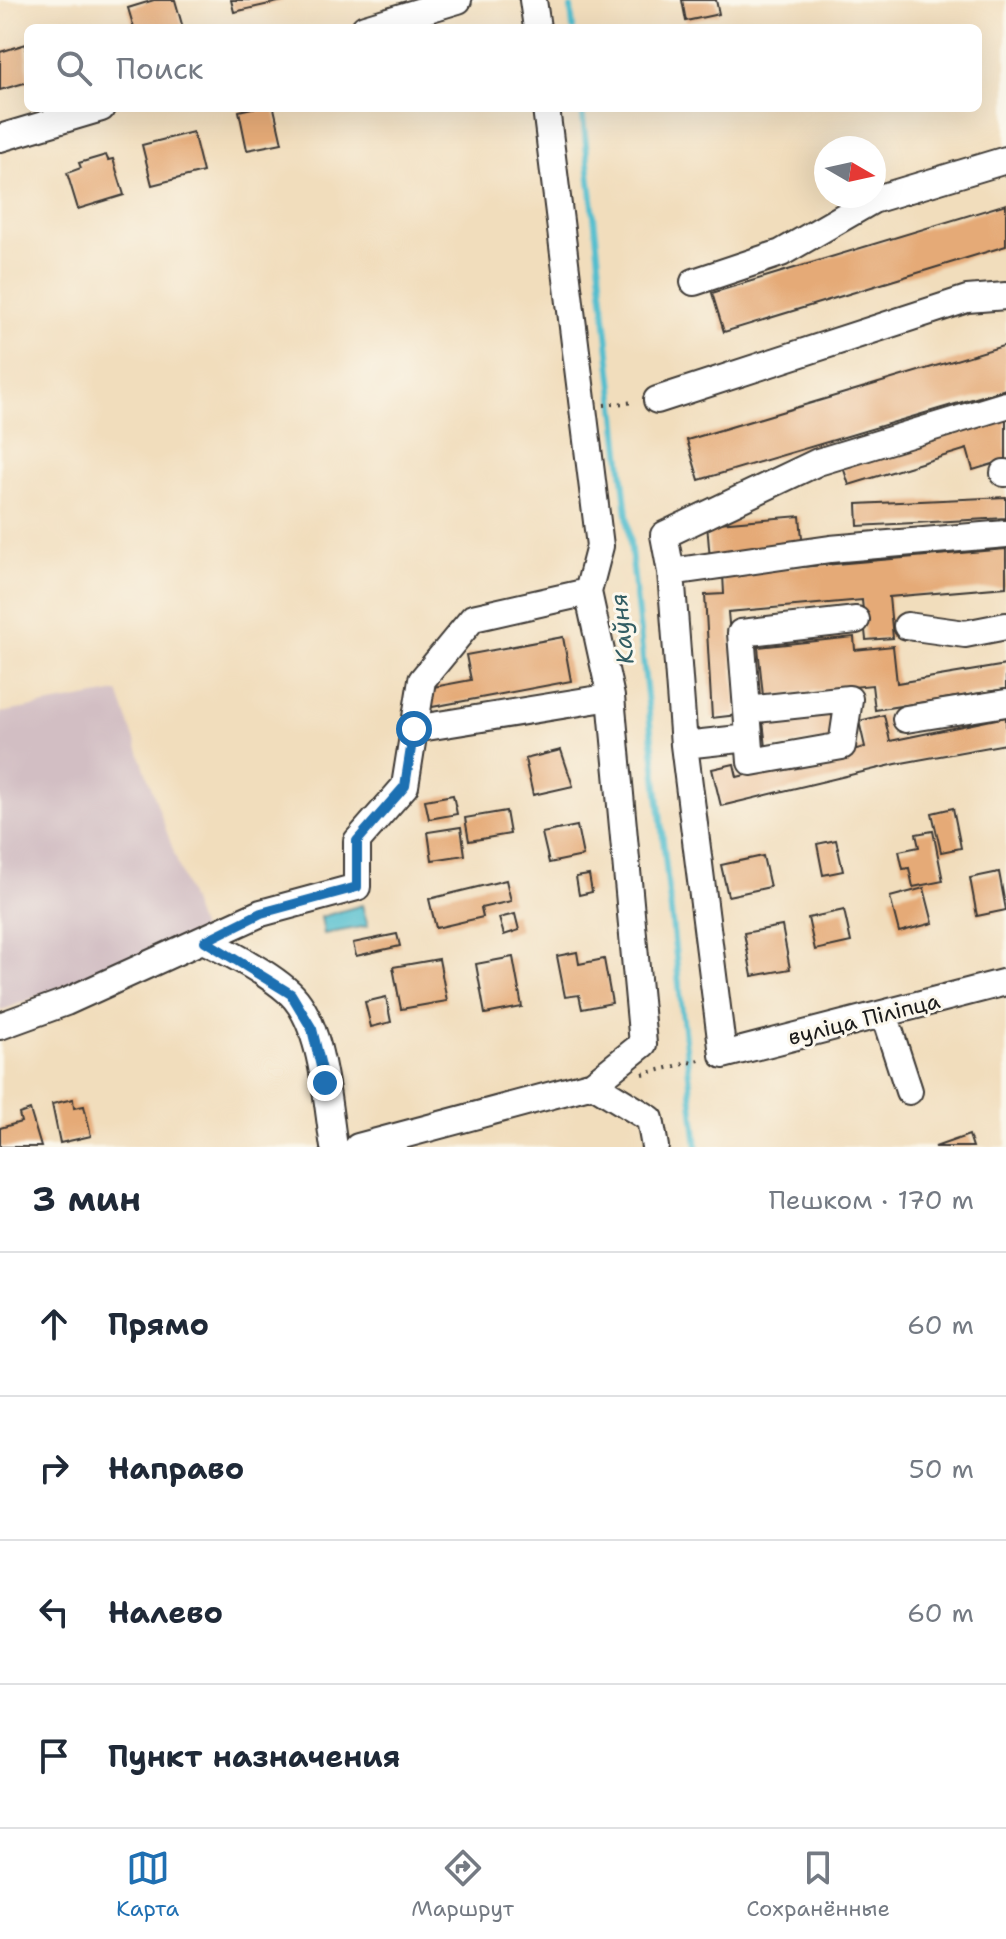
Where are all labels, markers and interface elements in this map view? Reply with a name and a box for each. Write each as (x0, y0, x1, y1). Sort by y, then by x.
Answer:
search box (24, 24, 982, 112)
icon: search (52, 46, 96, 90)
text: Поиск (116, 48, 204, 89)
north arrow (814, 136, 886, 208)
water label: Каўня (602, 592, 642, 666)
route start (396, 711, 432, 747)
street label: вуліца Піліпца (785, 986, 943, 1052)
route end (307, 1065, 343, 1101)
text: 3 мин (32, 1176, 141, 1222)
text: Пешком · 170 m (769, 1182, 974, 1217)
icon: ahead (32, 1302, 76, 1346)
text: Прямо (108, 1304, 209, 1345)
text: 60 m (907, 1307, 974, 1342)
icon: right (32, 1446, 76, 1490)
text: Направо (108, 1448, 244, 1489)
text: 50 m (909, 1451, 974, 1486)
icon: left (32, 1590, 76, 1634)
text: Налево (108, 1592, 223, 1633)
text: 60 m (907, 1595, 974, 1630)
icon: arrive (32, 1734, 76, 1778)
text: Пункт назначения (108, 1736, 400, 1777)
tab: Карта (116, 1846, 179, 1923)
tab: Маршрут (411, 1846, 514, 1923)
tab: Сохранённые (746, 1846, 890, 1923)

